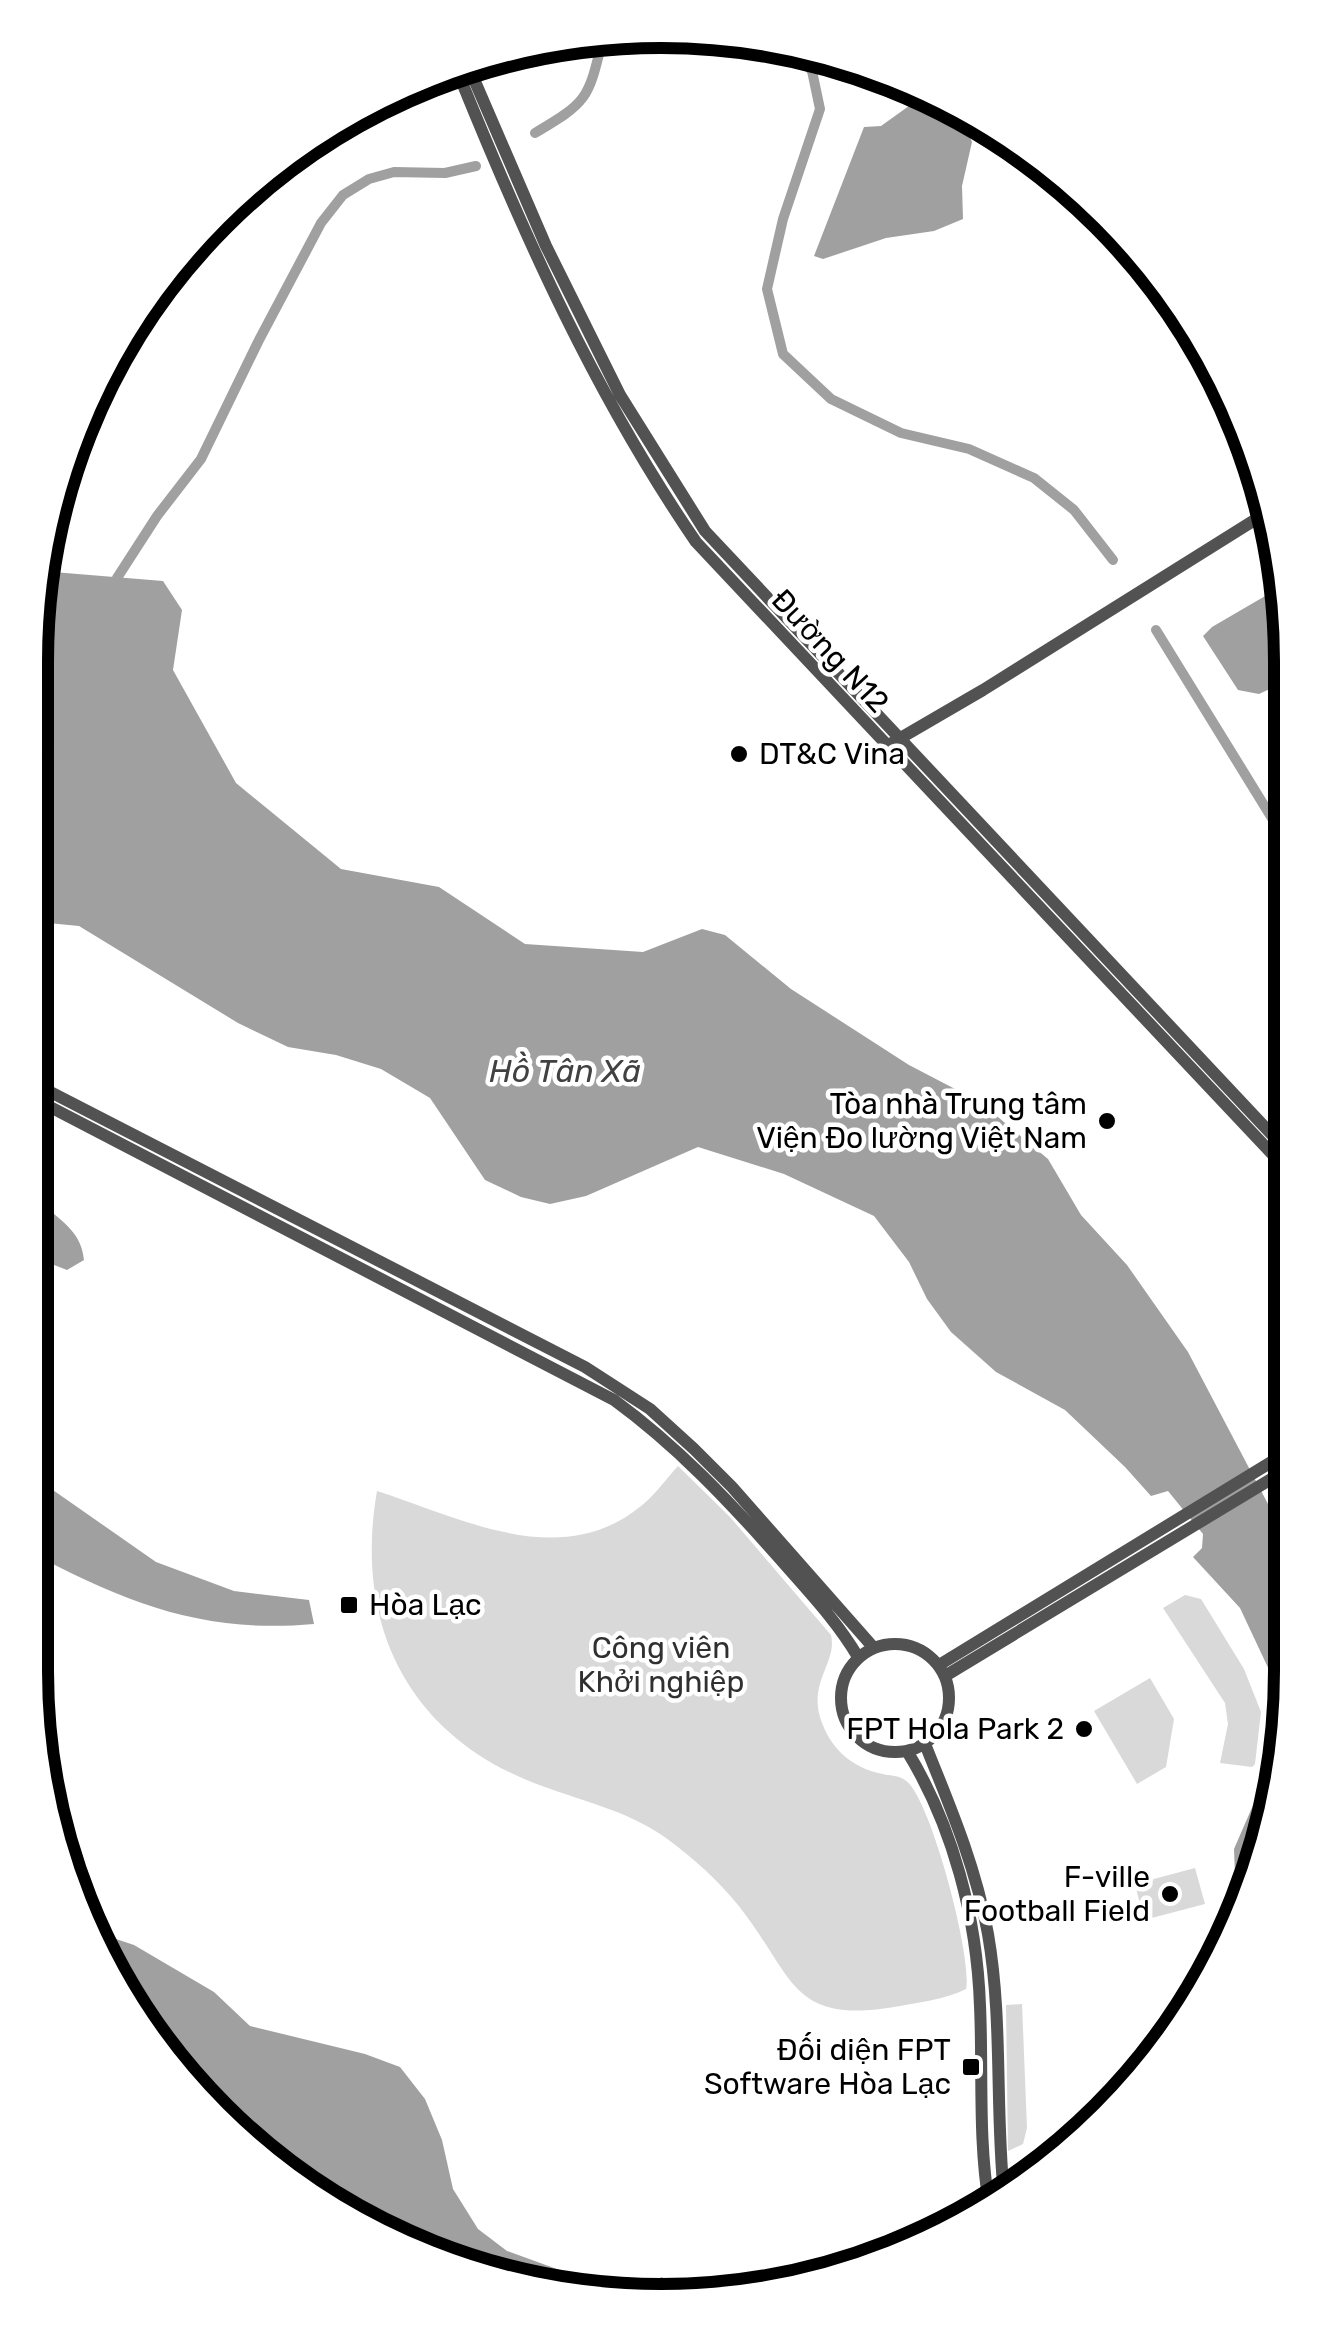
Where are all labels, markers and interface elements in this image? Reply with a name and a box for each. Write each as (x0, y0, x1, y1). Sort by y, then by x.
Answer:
street label: Đường N12 (764, 582, 896, 720)
place label: DT&C Vina (759, 736, 905, 772)
marker: DT&C Vina (728, 743, 750, 765)
water label: Hồ Tân Xã (489, 1051, 641, 1090)
place label: Tòa nhà Trung tâm Viện Đo lường Việt Nam (756, 1086, 1087, 1156)
marker: Tòa nhà Trung tâm Viện Đo lường Việt Nam (1096, 1110, 1118, 1132)
place label: Hòa Lạc (369, 1587, 482, 1623)
marker: Hòa Lạc (338, 1594, 360, 1616)
park label: Công viên Khởi nghiệp (578, 1630, 744, 1700)
place label: FPT Hola Park 2 (846, 1711, 1064, 1747)
marker: FPT Hola Park 2 (1073, 1718, 1095, 1740)
place label: F-ville Football Field (964, 1859, 1150, 1929)
marker: F-ville Football Field (1159, 1883, 1181, 1905)
place label: Đối diện FPT Software Hòa Lạc (704, 2032, 951, 2102)
marker: Đối diện FPT Software Hòa Lạc (960, 2056, 982, 2078)

